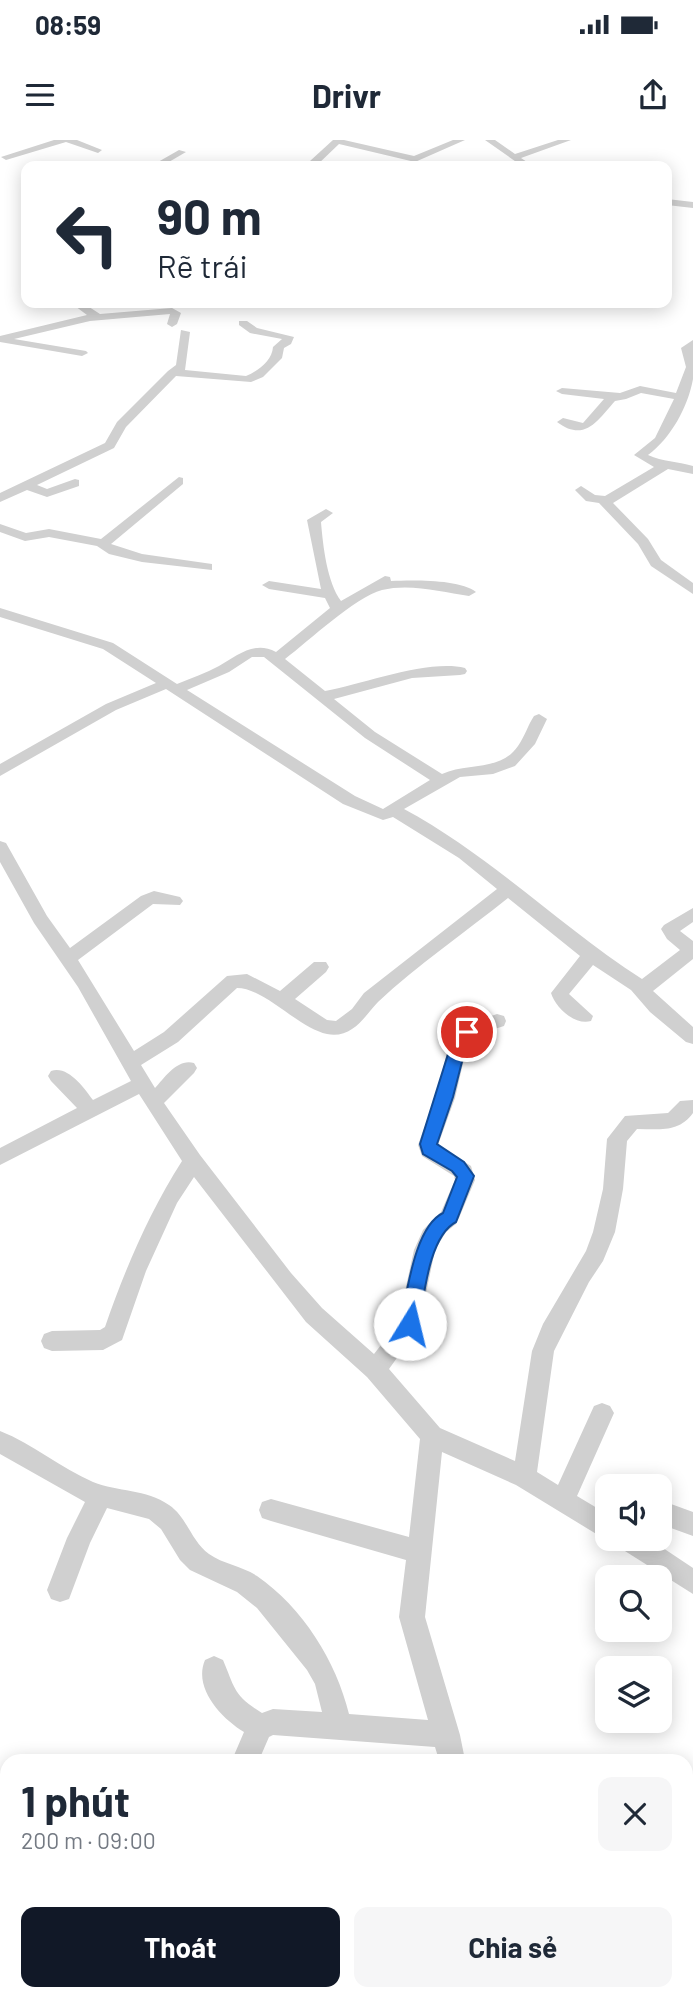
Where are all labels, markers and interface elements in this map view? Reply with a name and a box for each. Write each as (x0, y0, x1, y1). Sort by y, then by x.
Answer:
text: 08:59 (35, 9, 101, 40)
icon: menu (21, 76, 59, 114)
text: Drivr (312, 76, 381, 114)
icon: share (634, 76, 672, 114)
text: 90 m (157, 186, 262, 245)
icon: left (42, 189, 133, 280)
text: Rẽ trái (157, 246, 248, 284)
pin (437, 1002, 497, 1062)
icon: arrive (448, 1013, 486, 1051)
position arrow (373, 1287, 447, 1361)
map controls (595, 1474, 672, 1733)
button: sound (595, 1474, 672, 1551)
button: search (595, 1565, 672, 1642)
button: layers (595, 1656, 672, 1733)
text: 1 phút (21, 1775, 130, 1825)
button: close (598, 1777, 672, 1851)
text: 200 m · 09:00 (21, 1826, 156, 1854)
button: Thoát (21, 1907, 340, 1987)
button: Chia sẻ (354, 1907, 672, 1987)

